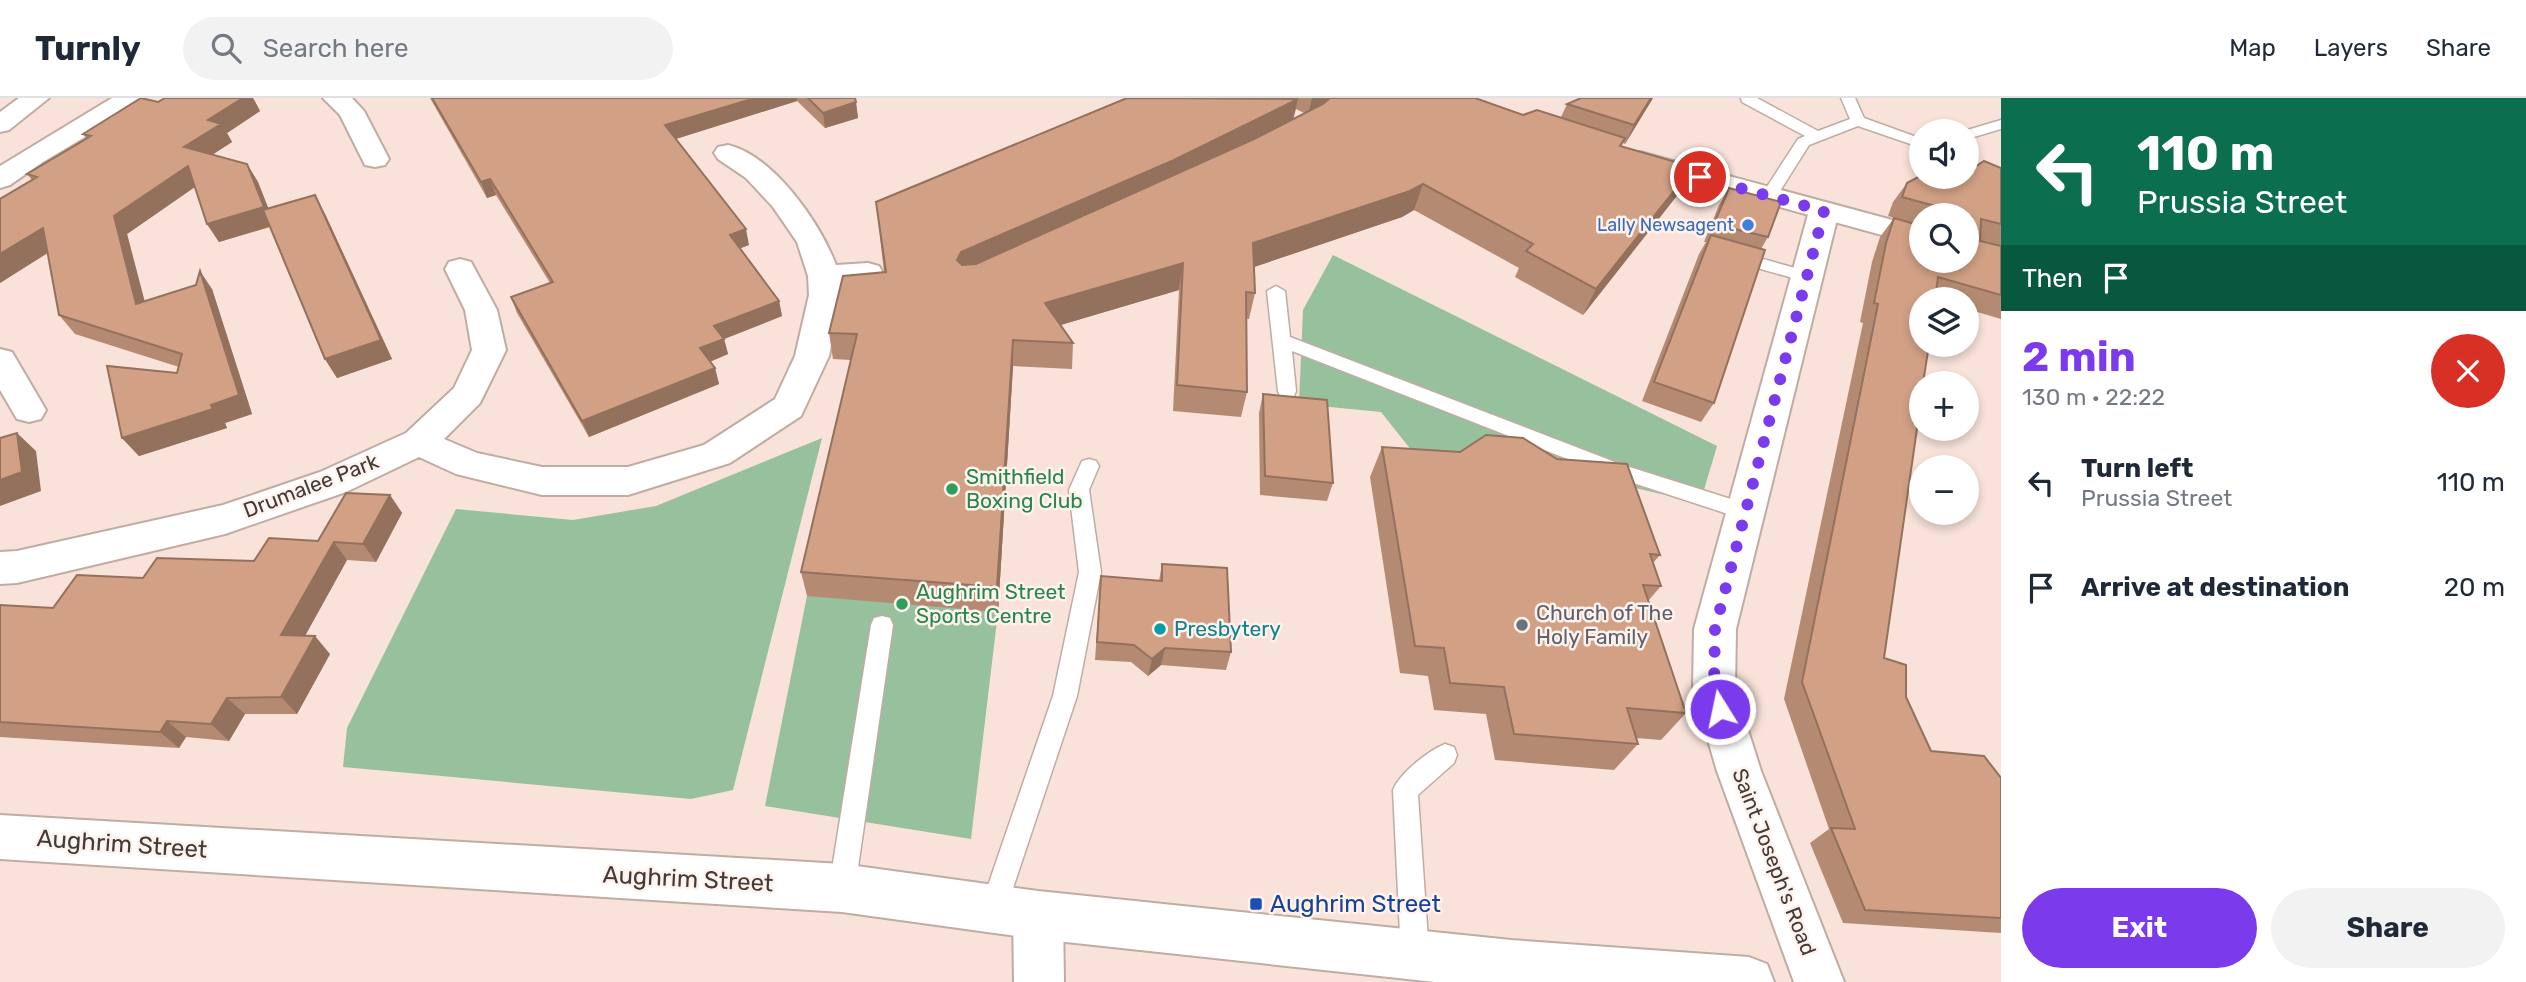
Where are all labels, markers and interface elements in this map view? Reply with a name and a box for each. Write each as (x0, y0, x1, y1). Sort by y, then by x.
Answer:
search box (183, 17, 673, 80)
text: Turnly (35, 29, 141, 68)
icon: search (207, 29, 245, 67)
text: Search here (263, 33, 409, 64)
text: Map (2229, 34, 2276, 62)
text: Layers (2314, 34, 2388, 62)
text: Share (2426, 34, 2491, 62)
map controls (1909, 119, 1979, 525)
button: sound (1909, 119, 1979, 189)
text: 110 m (2137, 124, 2274, 182)
icon: left (2022, 126, 2113, 217)
pin (1670, 147, 1730, 207)
icon: arrive (1681, 158, 1719, 196)
text: Prussia Street (2137, 183, 2347, 221)
button: search (1909, 203, 1979, 273)
place label: Lally Newsagent (1597, 214, 1734, 236)
marker: Lally Newsagent (1740, 217, 1756, 233)
icon: arrive (2097, 259, 2135, 297)
text: Then (2022, 263, 2083, 294)
button: layers (1909, 287, 1979, 357)
text: 2 min (2022, 332, 2136, 382)
button: close (2431, 334, 2505, 408)
button: + (1909, 371, 1979, 441)
text: 130 m · 22:22 (2022, 383, 2165, 411)
street label: Drumalee Park (240, 448, 382, 523)
text: Turn left (2081, 453, 2193, 484)
button: − (1909, 455, 1979, 525)
place label: Smithfield Boxing Club (966, 464, 1083, 513)
icon: left (2022, 464, 2060, 502)
text: 110 m (2437, 467, 2505, 498)
marker: Smithfield Boxing Club (944, 481, 960, 497)
text: Prussia Street (2081, 484, 2232, 512)
icon: arrive (2022, 569, 2060, 607)
text: Arrive at destination (2081, 572, 2349, 603)
text: 20 m (2444, 572, 2505, 603)
place label: Aughrim Street Sports Centre (916, 579, 1066, 628)
marker: Aughrim Street Sports Centre (894, 596, 910, 612)
place label: Church of The Holy Family (1536, 600, 1673, 649)
place label: Presbytery (1174, 616, 1281, 641)
marker: Church of The Holy Family (1514, 617, 1530, 633)
marker: Presbytery (1152, 621, 1168, 637)
position arrow (1683, 672, 1757, 746)
street label: Saint Joseph's Road (1727, 765, 1822, 959)
street label: Aughrim Street (36, 824, 208, 864)
street label: Aughrim Street (602, 861, 774, 897)
button: Exit (2022, 888, 2257, 968)
button: Share (2271, 888, 2505, 968)
place label: Aughrim Street (1270, 890, 1441, 918)
marker: Aughrim Street (1248, 896, 1264, 912)

